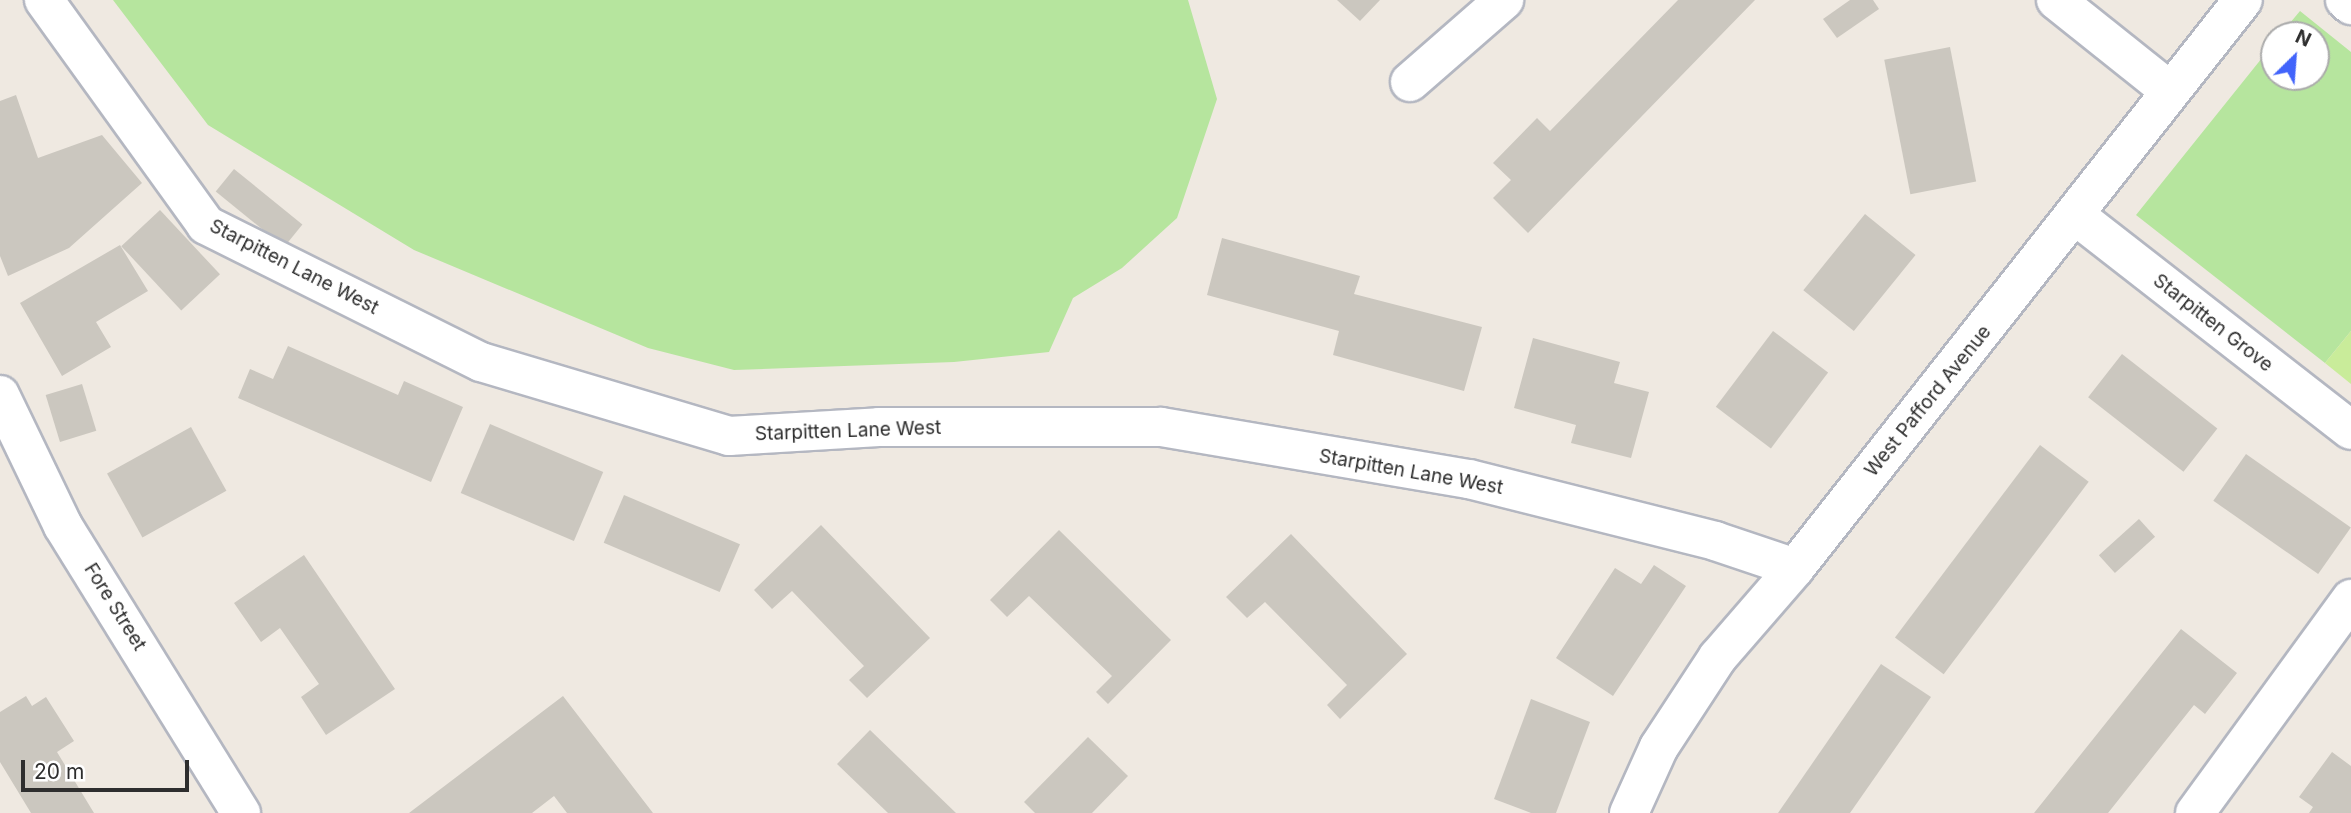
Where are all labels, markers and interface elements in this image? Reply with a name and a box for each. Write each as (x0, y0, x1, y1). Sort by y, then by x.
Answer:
north arrow (2260, 21, 2330, 91)
text: N (2292, 25, 2315, 52)
street label: Starpitten Lane West (206, 215, 382, 319)
street label: Starpitten Grove (2149, 269, 2277, 377)
street label: West Pafford Avenue (1860, 321, 1996, 481)
street label: Starpitten Lane West (754, 416, 942, 446)
street label: Starpitten Lane West (1317, 445, 1505, 499)
street label: Fore Street (79, 559, 151, 655)
scale bar (24, 746, 192, 790)
text: 20 m (34, 759, 84, 784)

